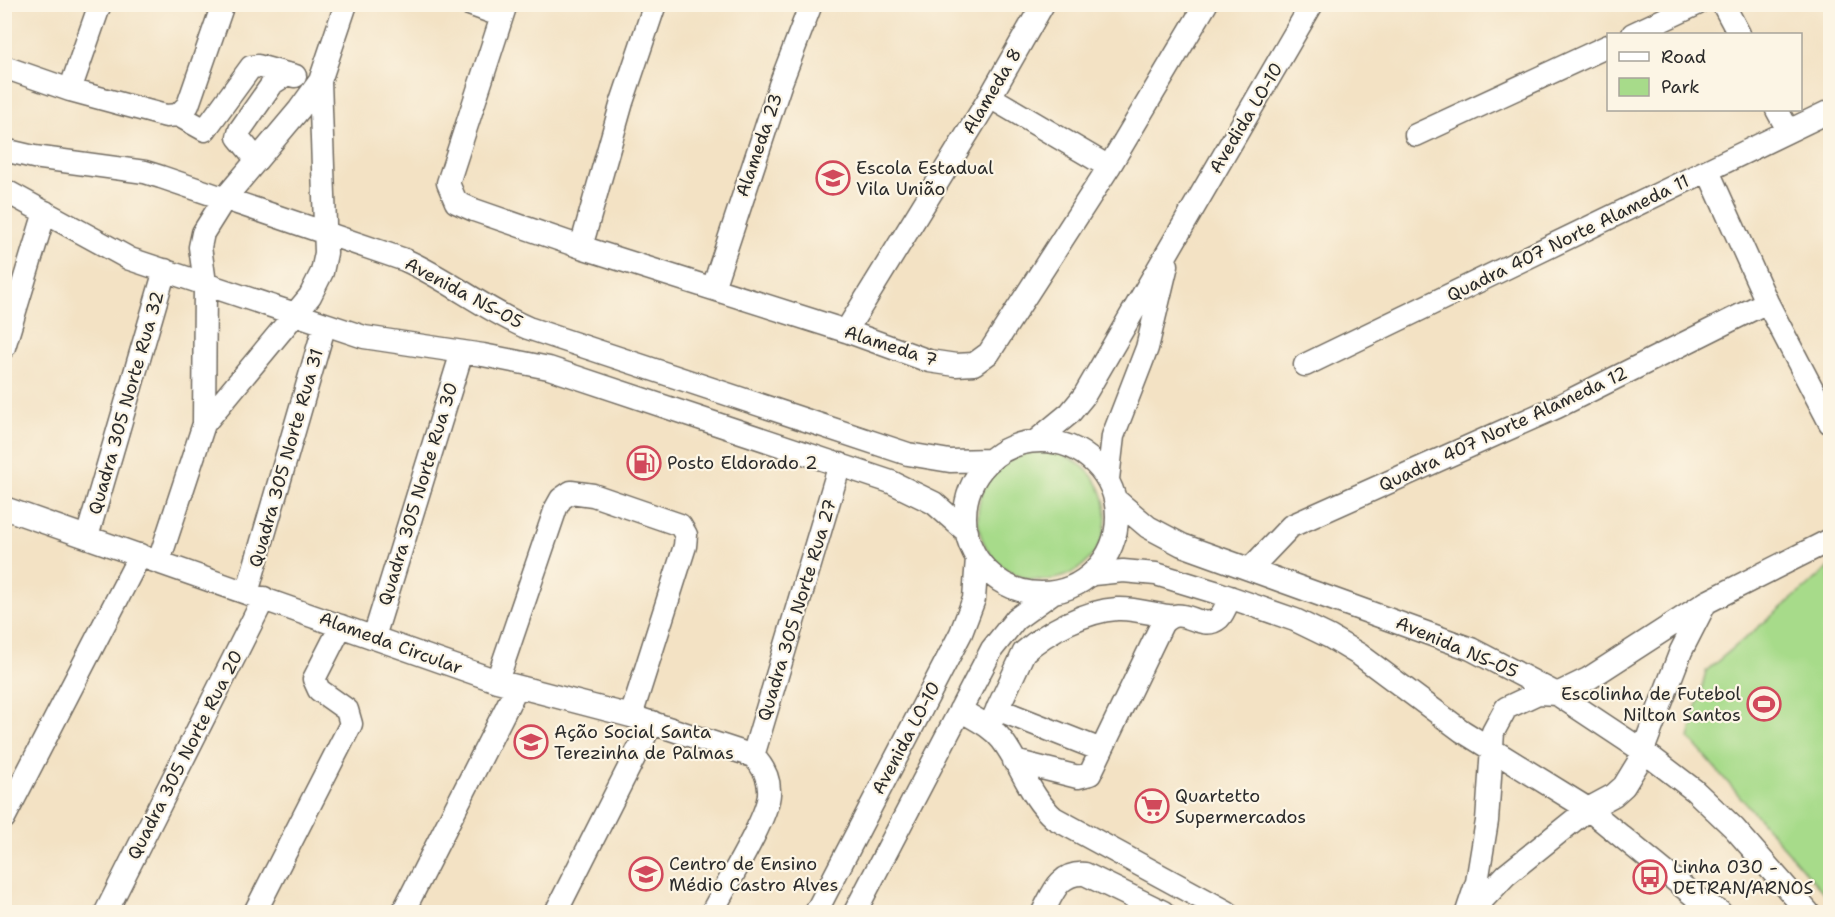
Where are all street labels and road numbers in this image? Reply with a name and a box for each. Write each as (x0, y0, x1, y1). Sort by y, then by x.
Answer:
street label: Alameda 8 (957, 44, 1027, 138)
street label: Avedida LO-10 (1204, 58, 1288, 178)
street label: Alameda 23 (730, 90, 788, 200)
street label: Quadra 407 Norte Alameda 11 (1443, 169, 1693, 307)
street label: Avenida NS-05 (401, 252, 527, 334)
street label: Quadra 305 Norte Rua 32 (83, 289, 169, 517)
street label: Alameda 7 (841, 320, 941, 372)
street label: Quadra 305 Norte Rua 31 (243, 346, 329, 570)
street label: Quadra 407 Norte Alameda 12 (1375, 361, 1631, 497)
street label: Quadra 305 Norte Rua 30 (373, 379, 463, 609)
street label: Quadra 305 Norte Rua 27 (752, 496, 842, 724)
street label: Alameda Circular (316, 606, 466, 680)
street label: Avenida NS-05 (1392, 610, 1522, 684)
street label: Quadra 305 Norte Rua 20 (122, 646, 248, 864)
street label: Avenida LO-10 (866, 677, 946, 799)

